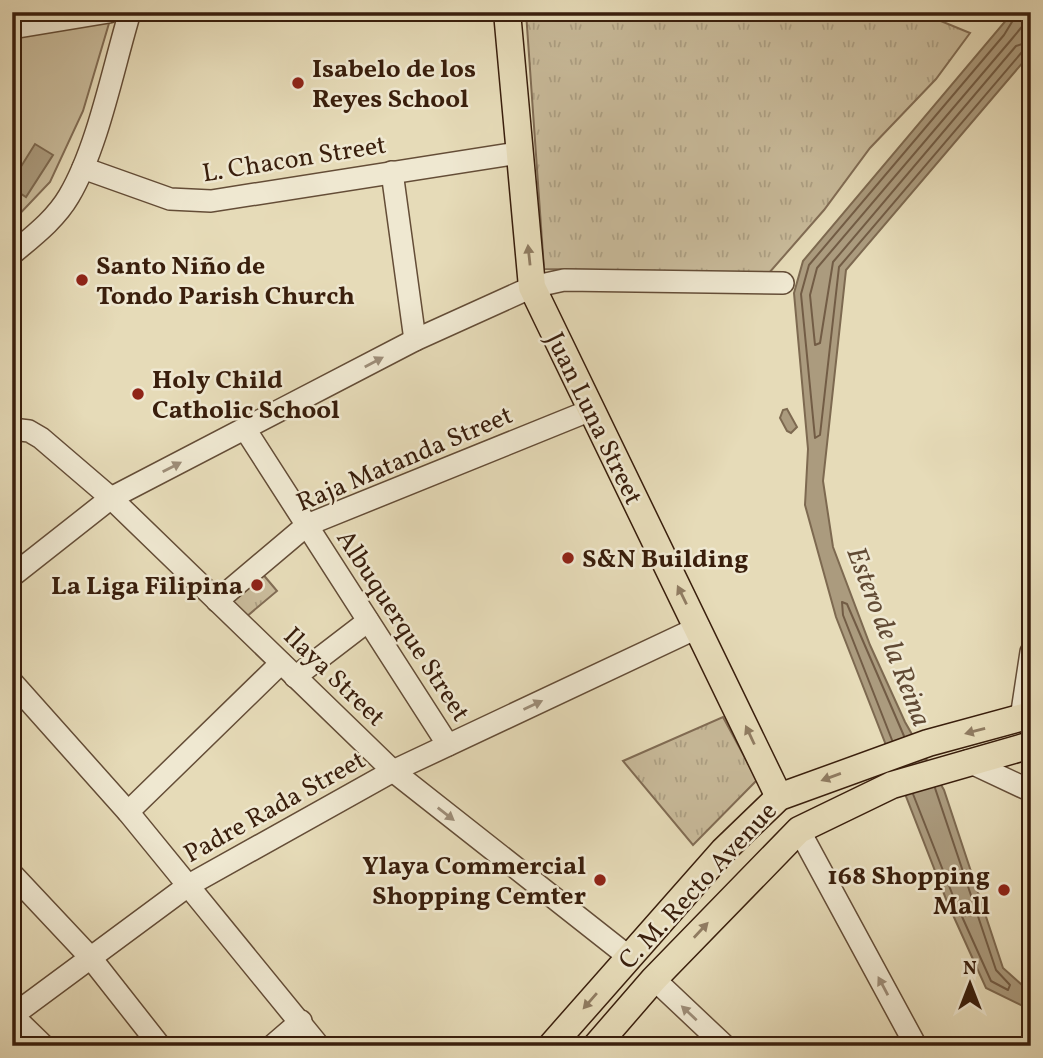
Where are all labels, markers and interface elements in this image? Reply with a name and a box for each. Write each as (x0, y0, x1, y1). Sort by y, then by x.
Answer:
place label: Isabelo de los Reyes School (312, 52, 476, 118)
marker: Isabelo de los Reyes School (290, 75, 306, 91)
street label: L. Chacon Street (200, 128, 389, 192)
one-way arrow (523, 244, 534, 266)
place label: Santo Niño de Tondo Parish Church (96, 249, 355, 315)
marker: Santo Niño de Tondo Parish Church (74, 272, 90, 288)
street label: Juan Luna Street (536, 327, 651, 511)
one-way arrow (364, 357, 384, 368)
place label: Holy Child Catholic School (152, 363, 340, 429)
marker: Holy Child Catholic School (130, 386, 146, 402)
street label: Raja Matanda Street (291, 398, 518, 522)
one-way arrow (162, 461, 182, 472)
street label: Albuquerque Street (327, 523, 478, 729)
water label: Estero de la Reina (835, 541, 940, 732)
place label: S&N Building (582, 542, 748, 578)
marker: S&N Building (560, 550, 576, 566)
place label: La Liga Filipina (51, 569, 243, 605)
marker: La Liga Filipina (249, 577, 265, 593)
one-way arrow (677, 584, 689, 604)
street label: Ilaya Street (275, 620, 393, 735)
one-way arrow (523, 700, 543, 711)
one-way arrow (744, 725, 756, 745)
one-way arrow (964, 726, 985, 736)
street label: Padre Rada Street (178, 743, 372, 873)
one-way arrow (820, 772, 841, 783)
street label: C. M. Recto Avenue (611, 794, 786, 978)
one-way arrow (437, 806, 455, 821)
place label: Ylaya Commercial Shopping Cemter (362, 849, 586, 915)
place label: 168 Shopping Mall (827, 859, 990, 925)
marker: Ylaya Commercial Shopping Cemter (592, 872, 608, 888)
marker: 168 Shopping Mall (996, 882, 1012, 898)
one-way arrow (692, 921, 709, 938)
north arrow (934, 950, 1004, 1020)
text: N (963, 956, 977, 982)
one-way arrow (877, 976, 889, 995)
one-way arrow (583, 993, 598, 1010)
one-way arrow (681, 1005, 698, 1021)

